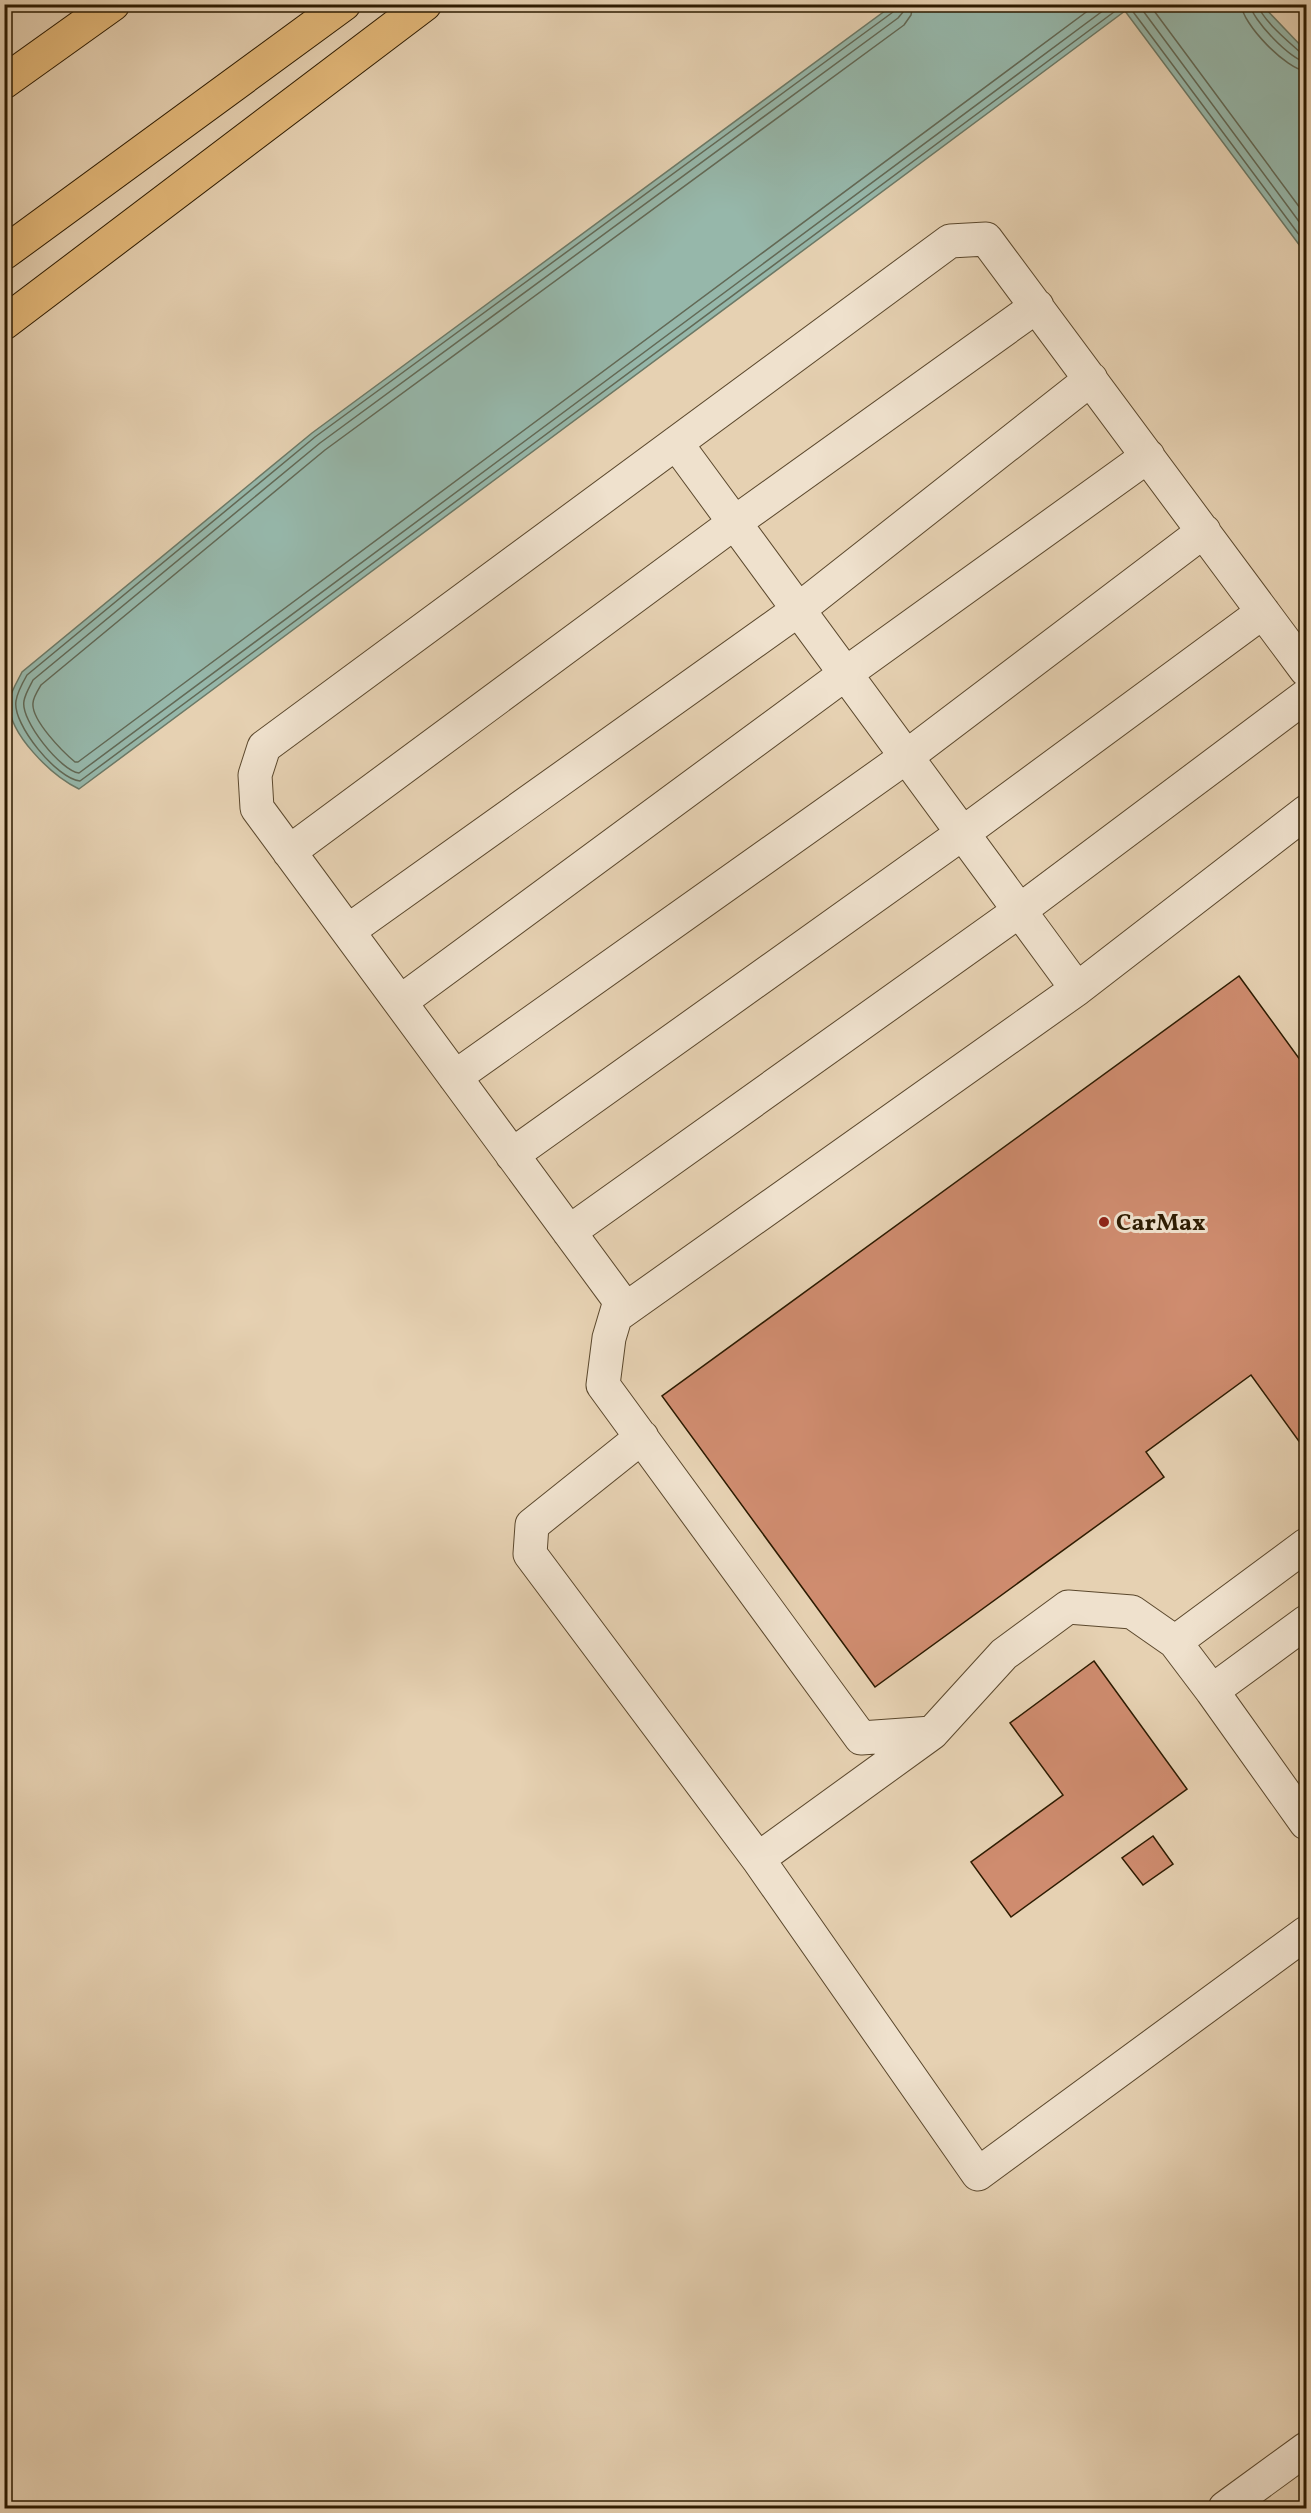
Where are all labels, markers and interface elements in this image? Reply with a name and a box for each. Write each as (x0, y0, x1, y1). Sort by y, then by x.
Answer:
place label: CarMax (1116, 1207, 1206, 1241)
marker: CarMax (1097, 1215, 1111, 1229)

